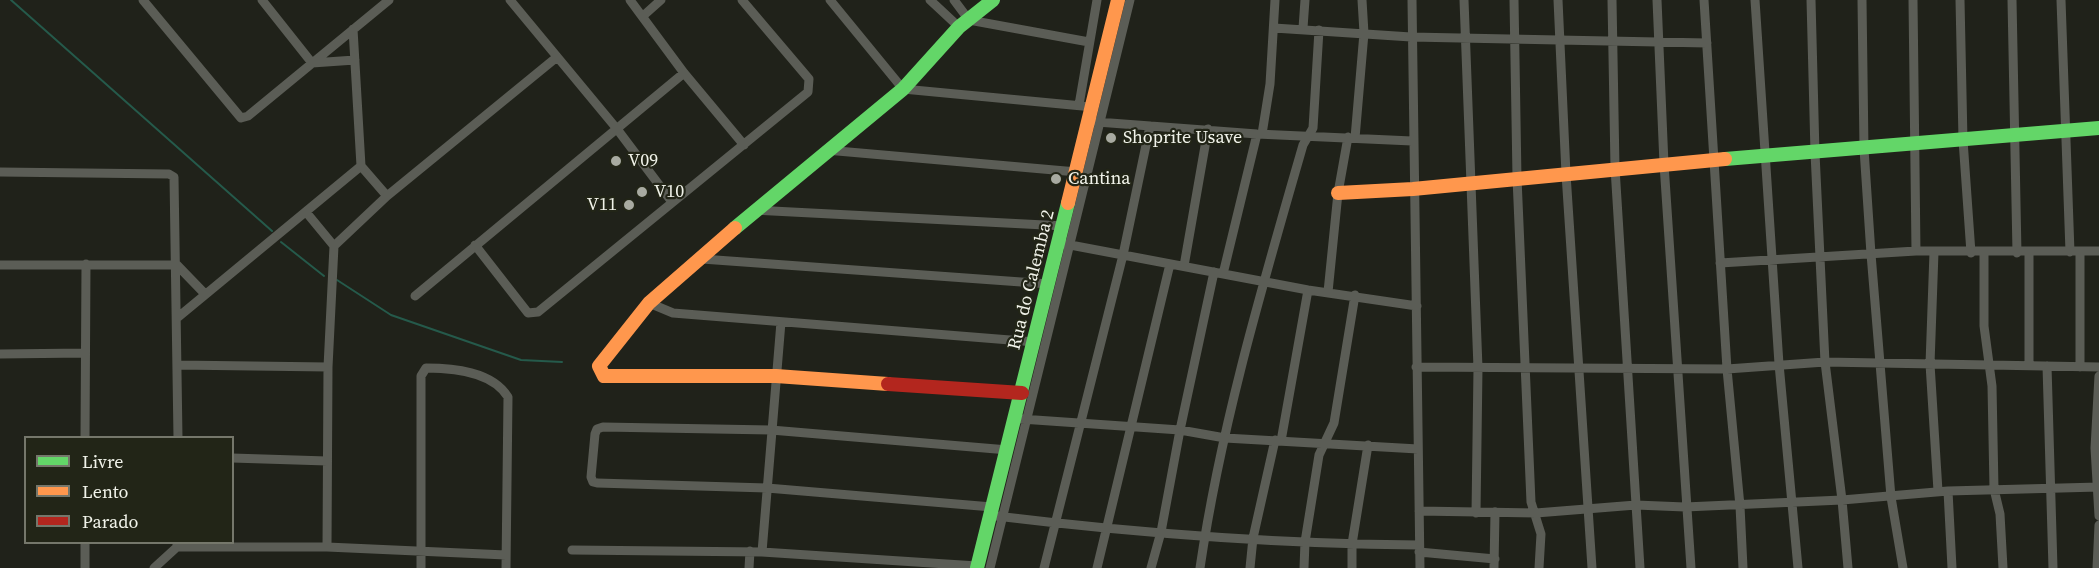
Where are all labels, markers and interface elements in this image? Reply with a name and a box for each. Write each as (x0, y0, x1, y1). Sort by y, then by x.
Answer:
place label: Shoprite Usave (1123, 127, 1242, 149)
marker: Shoprite Usave (1104, 131, 1118, 145)
place label: V09 (628, 150, 658, 172)
marker: V09 (609, 154, 623, 168)
place label: Cantina (1068, 168, 1131, 190)
marker: Cantina (1049, 172, 1063, 186)
place label: V10 (654, 181, 684, 203)
marker: V10 (635, 185, 649, 199)
place label: V11 (587, 194, 617, 216)
marker: V11 (622, 198, 636, 212)
street label: Rua do Calemba 2 (1004, 208, 1060, 352)
legend (24, 436, 234, 544)
text: Livre (82, 449, 124, 474)
text: Lento (82, 479, 128, 504)
text: Parado (82, 509, 138, 534)

